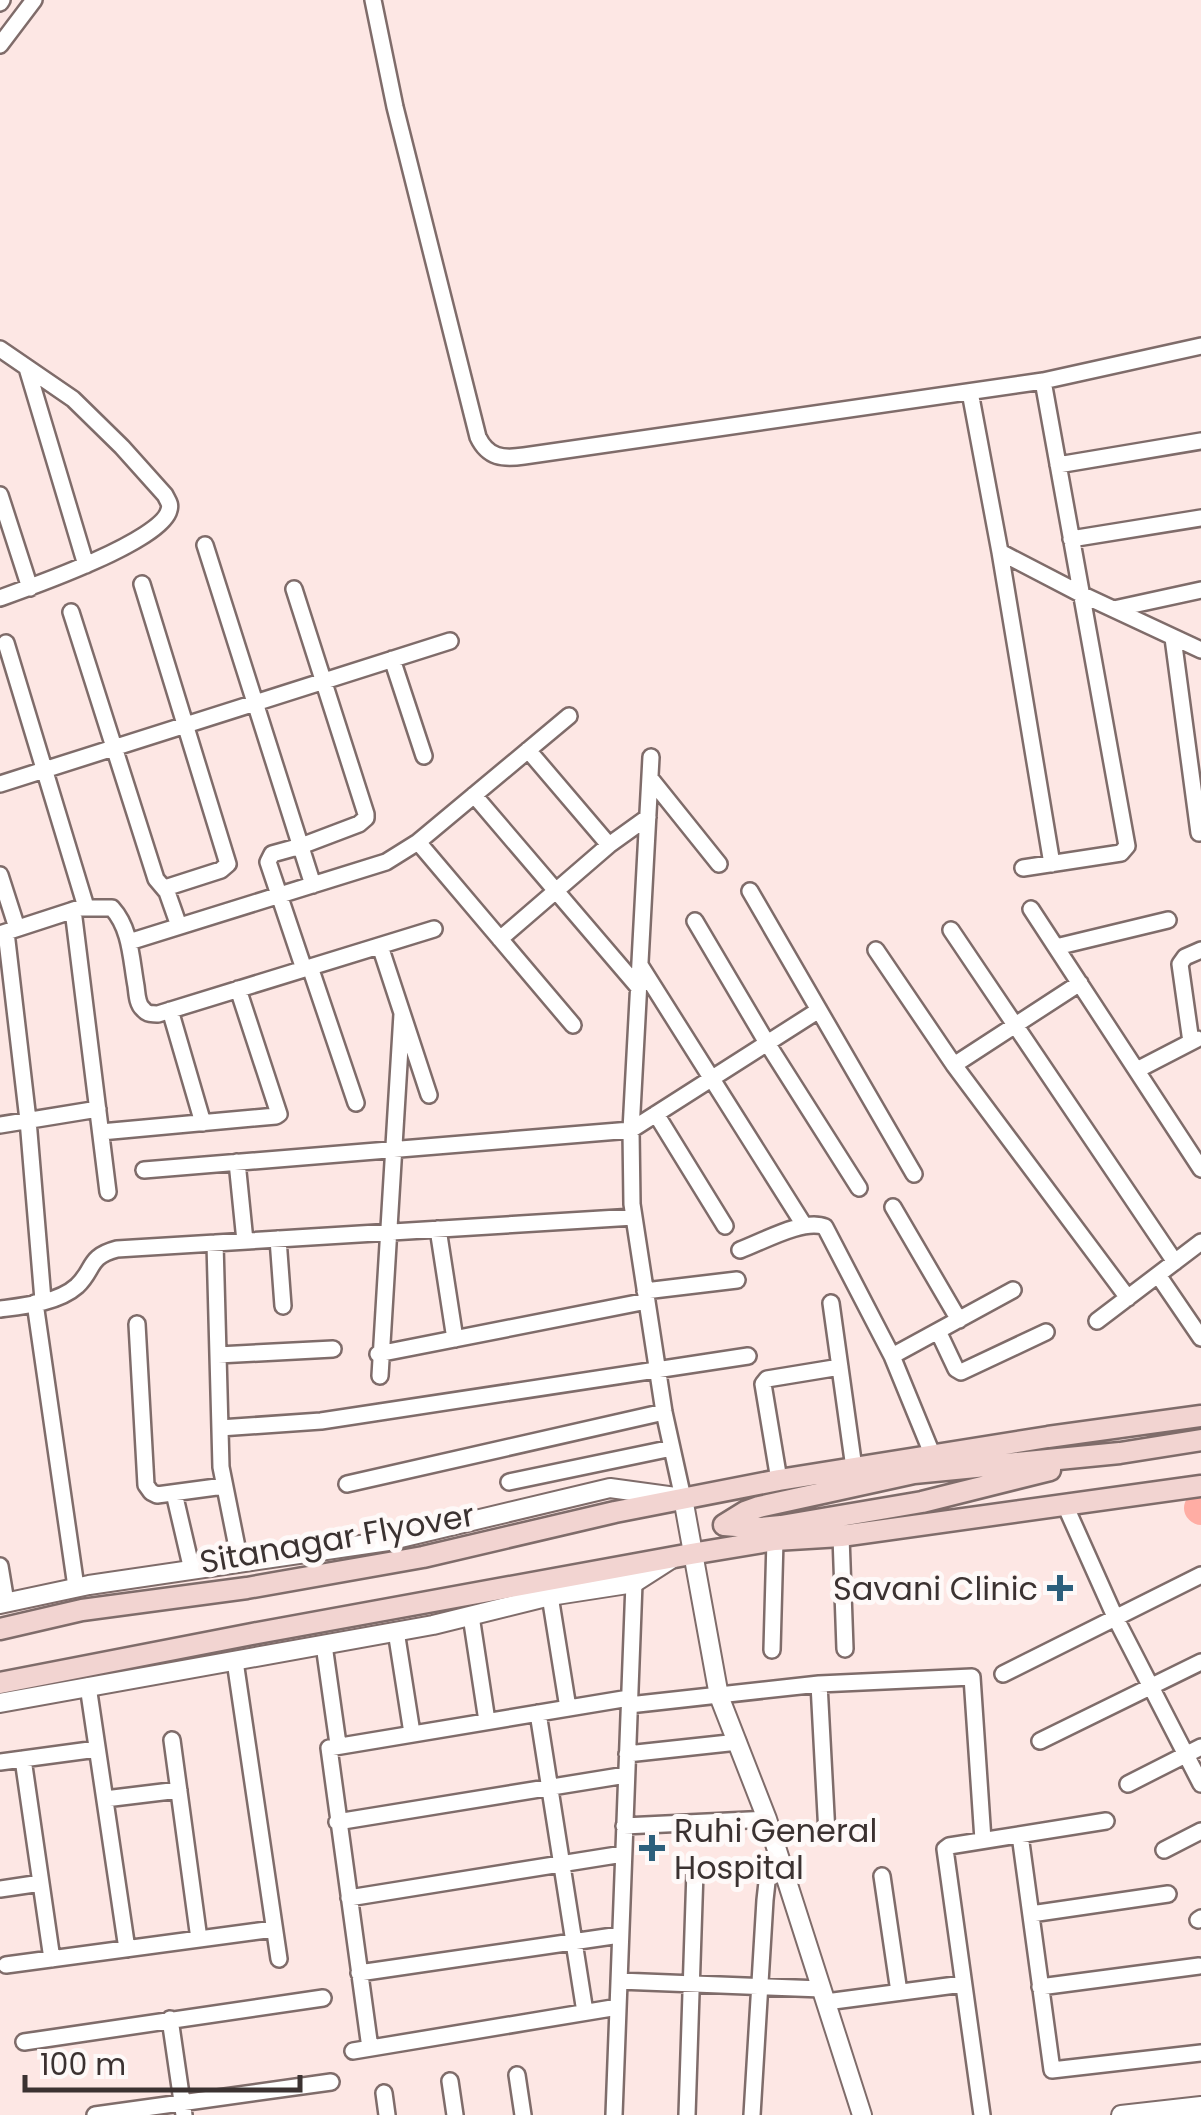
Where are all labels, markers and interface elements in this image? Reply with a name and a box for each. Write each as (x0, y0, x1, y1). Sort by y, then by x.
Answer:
street label: Sitanagar Flyover (196, 1492, 478, 1584)
place label: Savani Clinic (833, 1566, 1038, 1611)
marker: Savani Clinic (1047, 1575, 1073, 1601)
place label: Ruhi General Hospital (674, 1808, 877, 1890)
marker: Ruhi General Hospital (639, 1835, 665, 1861)
scale bar (25, 2030, 300, 2092)
text: 100 m (40, 2043, 126, 2086)

